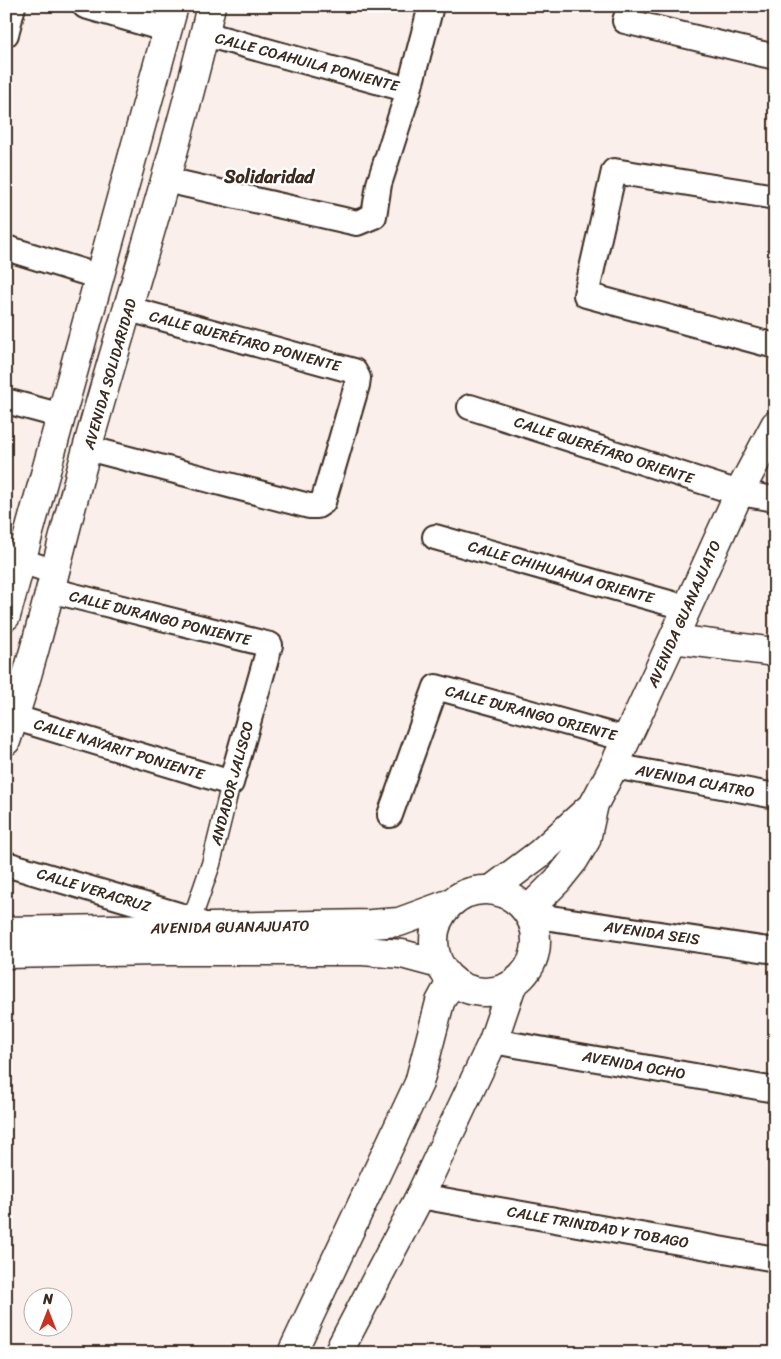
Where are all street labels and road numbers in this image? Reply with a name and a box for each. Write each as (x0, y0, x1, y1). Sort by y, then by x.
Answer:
street label: CALLE COAHUILA PONIENTE (212, 25, 403, 100)
street label: AVENIDA SOLIDARIDAD (76, 295, 144, 453)
street label: CALLE QUERÉTARO PONIENTE (146, 303, 345, 379)
street label: CALLE QUERÉTARO ORIENTE (511, 409, 699, 492)
street label: CALLE CHIHUAHUA ORIENTE (465, 533, 659, 611)
street label: AVENIDA GUANAJUATO (639, 536, 728, 693)
street label: CALLE DURANGO PONIENTE (66, 583, 255, 654)
street label: CALLE DURANGO ORIENTE (442, 678, 621, 749)
street label: CALLE NAYARIT PONIENTE (31, 711, 209, 788)
street label: ANDADOR JALISCO (203, 718, 261, 849)
street label: AVENIDA CUATRO (632, 757, 757, 805)
street label: CALLE VERACRUZ (34, 860, 155, 920)
street label: AVENIDA GUANAJUATO (149, 913, 310, 941)
street label: AVENIDA SEIS (601, 913, 702, 953)
street label: AVENIDA OCHO (579, 1043, 688, 1087)
street label: CALLE TRINIDAD Y TOBAGO (505, 1198, 691, 1256)

